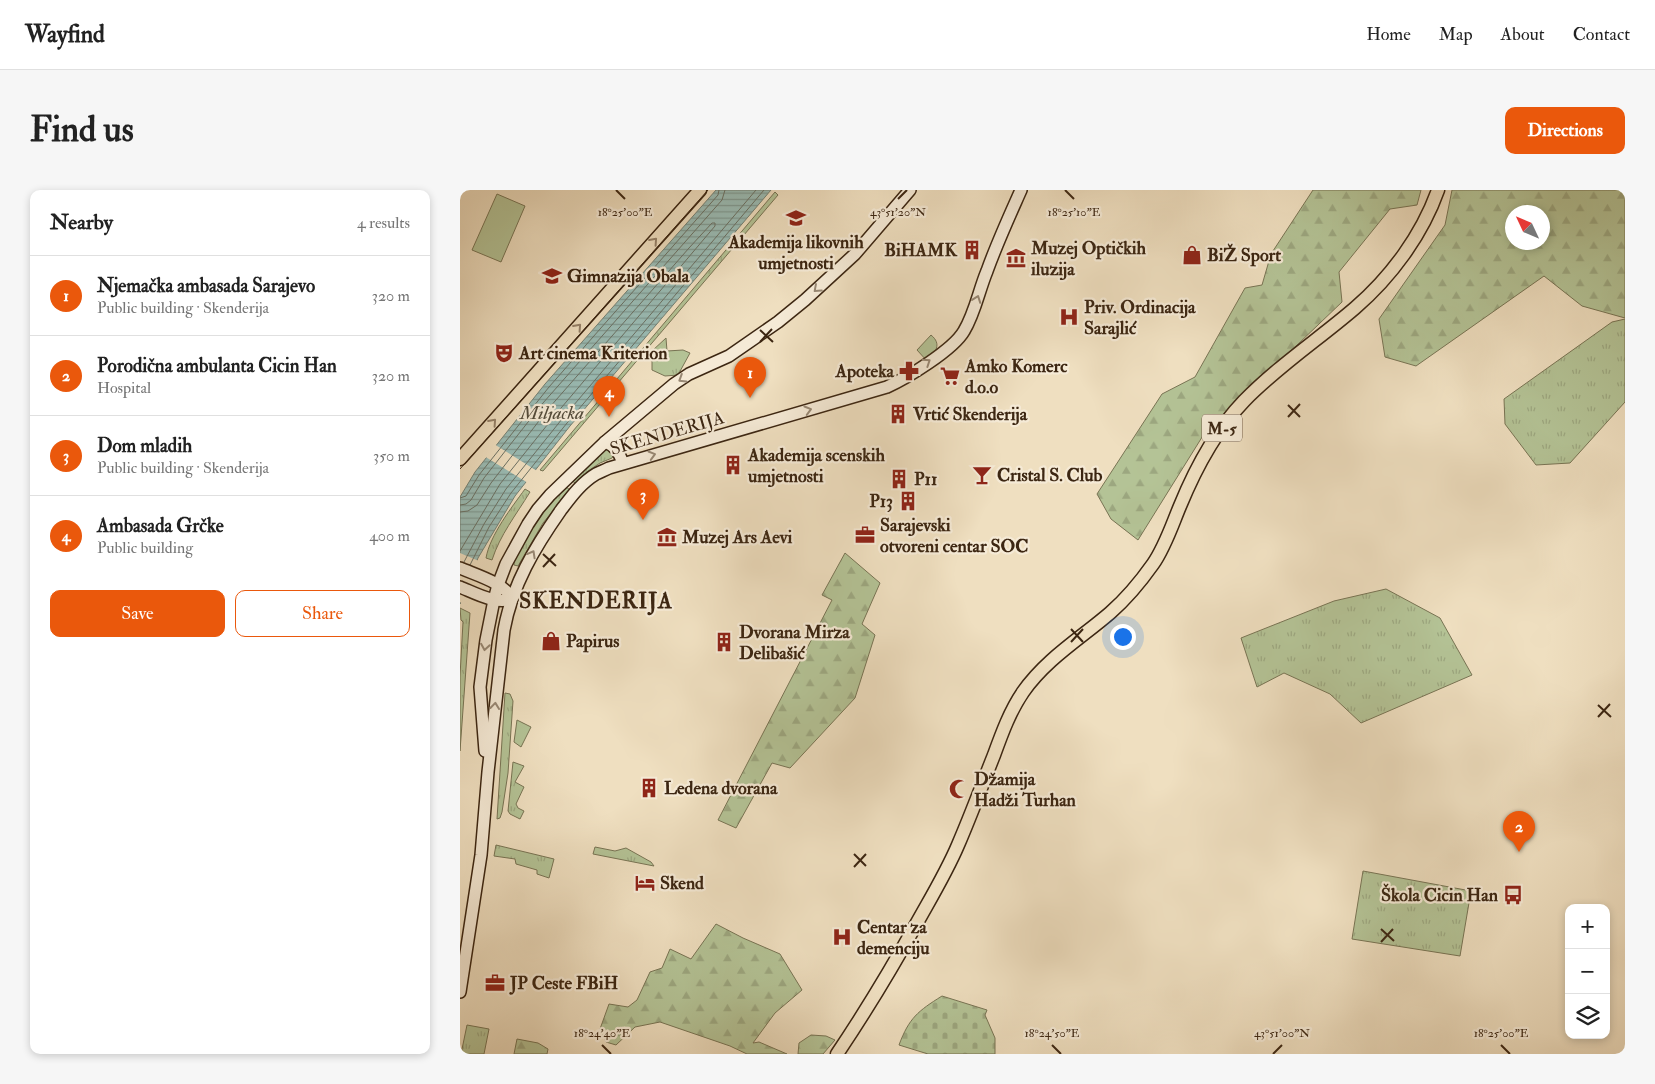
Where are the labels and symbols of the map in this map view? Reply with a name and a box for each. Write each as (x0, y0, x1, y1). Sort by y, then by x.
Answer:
text: 18°25'00"E (598, 205, 653, 220)
text: 43°51'20"N (870, 205, 926, 220)
text: 18°25'10"E (1048, 205, 1101, 220)
north arrow (1505, 205, 1550, 250)
school or university icon: Akademija likovnih umjetnosti (785, 207, 807, 229)
place label: Akademija likovnih umjetnosti (727, 231, 864, 275)
place label: Muzej Optičkih iluzija (1030, 237, 1147, 281)
one-way arrow (648, 238, 657, 247)
place label: BiHAMK (884, 239, 958, 262)
building icon: BiHAMK (961, 239, 983, 261)
place label: BiŽ Sport (1207, 243, 1281, 267)
shop icon: BiŽ Sport (1181, 244, 1203, 266)
museum icon: Muzej Optičkih iluzija (1005, 247, 1027, 269)
school or university icon: Gimnazija Obala (541, 265, 563, 287)
place label: Gimnazija Obala (567, 265, 690, 288)
one-way arrow (813, 283, 822, 292)
one-way arrow (971, 295, 981, 303)
place label: Priv. Ordinacija Sarajlić (1084, 296, 1196, 340)
hospital icon: Priv. Ordinacija Sarajlić (1058, 306, 1080, 328)
one-way arrow (572, 323, 581, 332)
theatre icon: Art cinema Kriterion (493, 342, 515, 364)
place label: Art cinema Kriterion (518, 342, 668, 365)
place label: Amko Komerc d.o.o (964, 355, 1068, 399)
pin: 1 (734, 357, 766, 398)
one-way arrow (922, 359, 931, 368)
place label: Apoteka (835, 360, 895, 383)
pharmacy icon: Apoteka (898, 360, 920, 382)
supermarket icon: Amko Komerc d.o.o (939, 365, 961, 387)
one-way arrow (679, 372, 688, 382)
pin: 4 (593, 376, 625, 417)
water label: Miljacka (519, 401, 584, 425)
building icon: Vrtić Skenderija (887, 403, 909, 425)
place label: Vrtić Skenderija (912, 403, 1028, 426)
street label: SKENDERIJA (607, 406, 728, 461)
one-way arrow (803, 406, 812, 416)
road number: M-5 (1202, 414, 1242, 442)
one-way arrow (487, 418, 496, 427)
place label: Akademija scenskih umjetnosti (747, 444, 886, 488)
one-way arrow (647, 450, 656, 461)
building icon: Akademija scenskih umjetnosti (722, 454, 744, 476)
bar icon: Cristal S. Club (971, 464, 993, 486)
place label: Cristal S. Club (997, 464, 1102, 487)
building icon: P11 (888, 468, 910, 490)
place label: P11 (914, 468, 937, 491)
pin: 3 (627, 479, 659, 520)
place label: P13 (869, 490, 893, 513)
building icon: P13 (897, 490, 919, 512)
place label: Sarajevski otvoreni centar SOC (880, 514, 1028, 558)
office icon: Sarajevski otvoreni centar SOC (854, 524, 876, 546)
museum icon: Muzej Ars Aevi (656, 526, 678, 548)
place label: Muzej Ars Aevi (681, 526, 792, 549)
one-way arrow (526, 551, 536, 560)
district label: SKENDERIJA (519, 587, 673, 616)
place label: Dvorana Mirza Delibašić (739, 621, 850, 665)
your location (1110, 624, 1136, 650)
shop icon: Papirus (540, 630, 562, 652)
place label: Papirus (566, 630, 620, 653)
building icon: Dvorana Mirza Delibašić (713, 631, 735, 653)
one-way arrow (480, 643, 490, 652)
one-way arrow (489, 702, 500, 710)
place label: Džamija Hadži Turhan (974, 768, 1077, 812)
building icon: Ledena dvorana (638, 777, 660, 799)
place label: Ledena dvorana (664, 777, 778, 800)
mosque icon: Džamija Hadži Turhan (948, 778, 970, 800)
pin: 2 (1503, 811, 1535, 852)
hotel icon: Skend (634, 872, 656, 894)
place label: Skend (660, 872, 704, 895)
place label: Škola Cicin Han (1381, 883, 1499, 907)
bus stop icon: Škola Cicin Han (1502, 884, 1524, 906)
place label: Centar za demenciju (857, 916, 930, 960)
hospital icon: Centar za demenciju (831, 926, 853, 948)
office icon: JP Ceste FBiH (484, 972, 506, 994)
place label: JP Ceste FBiH (509, 972, 618, 995)
text: 18°24'40"E (574, 1026, 630, 1041)
text: 18°24'50"E (1025, 1026, 1080, 1041)
text: 43°51'00"N (1254, 1026, 1310, 1041)
text: 18°25'00"E (1474, 1026, 1529, 1041)

